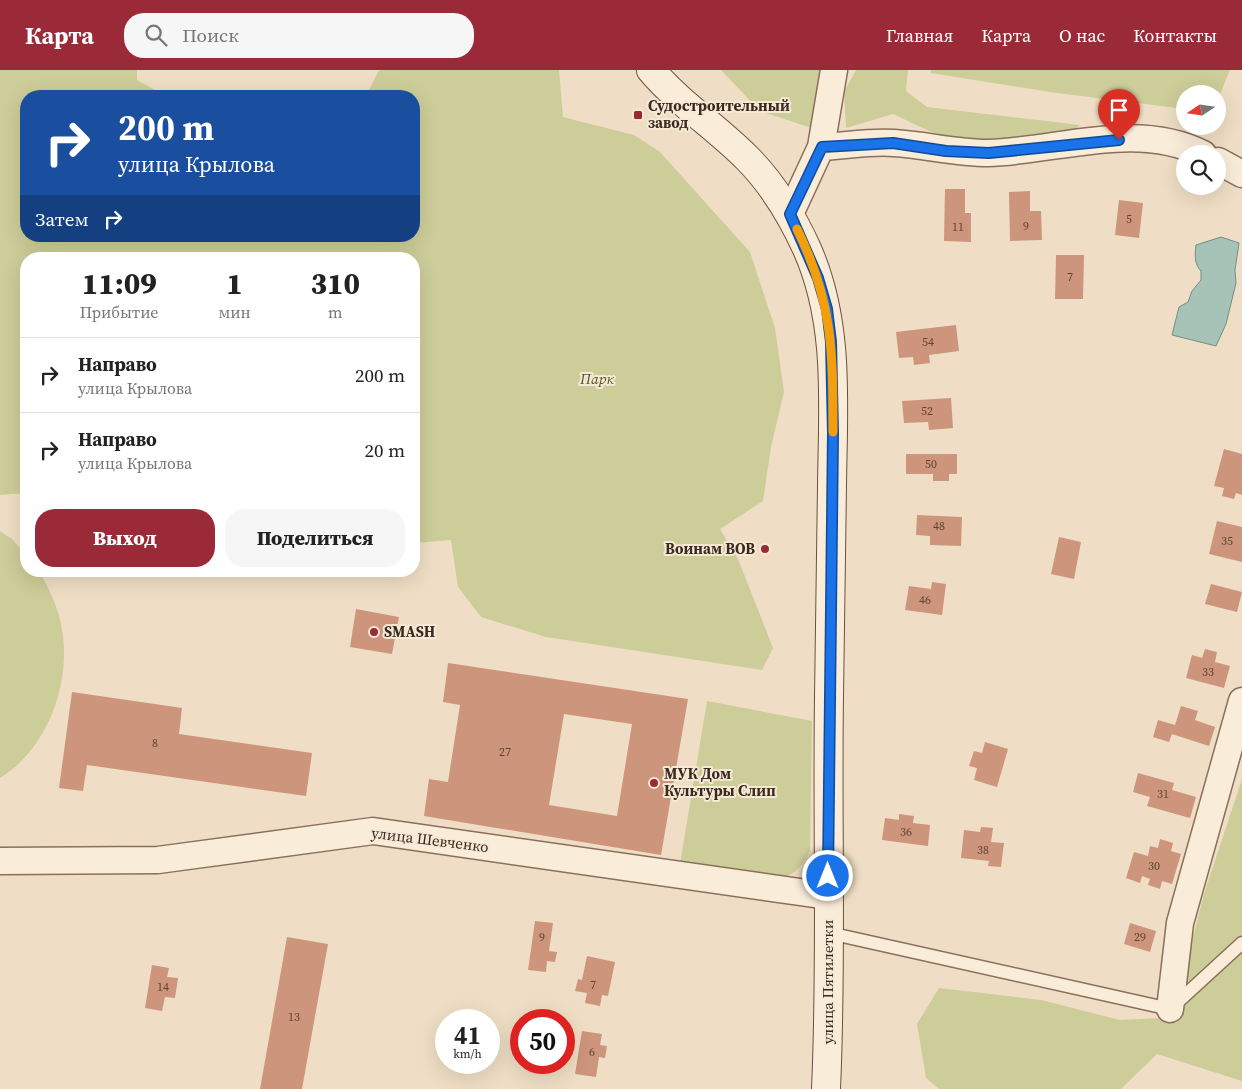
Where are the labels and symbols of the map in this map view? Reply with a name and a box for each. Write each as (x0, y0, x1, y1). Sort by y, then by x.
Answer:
north arrow (1176, 85, 1226, 135)
pin (1098, 89, 1140, 140)
place label: Судостроительный завод (648, 95, 790, 133)
marker: Судостроительный завод (632, 109, 644, 121)
house number: 5 (1126, 211, 1132, 227)
house number: 9 (1023, 218, 1029, 234)
house number: 11 (952, 219, 964, 235)
house number: 7 (1067, 269, 1073, 285)
house number: 54 (922, 334, 934, 350)
park label: Парк (579, 368, 615, 389)
house number: 52 (921, 403, 933, 419)
house number: 50 (925, 456, 937, 472)
house number: 48 (933, 518, 945, 534)
house number: 35 (1221, 533, 1233, 549)
place label: Воинам ВОВ (665, 538, 755, 559)
marker: Воинам ВОВ (759, 543, 771, 555)
house number: 46 (919, 592, 931, 608)
place label: SMASH (384, 621, 435, 642)
marker: SMASH (368, 626, 380, 638)
house number: 33 (1202, 664, 1214, 680)
house number: 8 (152, 735, 158, 751)
house number: 27 (499, 744, 511, 760)
place label: МУК Дом Культуры Слип (664, 763, 776, 801)
marker: МУК Дом Культуры Слип (648, 777, 660, 789)
house number: 31 (1157, 786, 1169, 802)
street label: улица Шевченко (370, 822, 490, 857)
house number: 36 (900, 824, 912, 840)
house number: 38 (977, 842, 989, 858)
position arrow (801, 849, 853, 901)
house number: 30 (1148, 858, 1160, 874)
street label: улица Пятилетки (817, 919, 838, 1044)
house number: 9 (539, 929, 545, 945)
house number: 29 (1134, 929, 1146, 945)
house number: 7 (590, 977, 596, 993)
house number: 14 (157, 979, 169, 995)
house number: 13 (288, 1009, 300, 1025)
speed limit sign: 50 (510, 1009, 575, 1074)
house number: 6 (589, 1044, 595, 1060)

